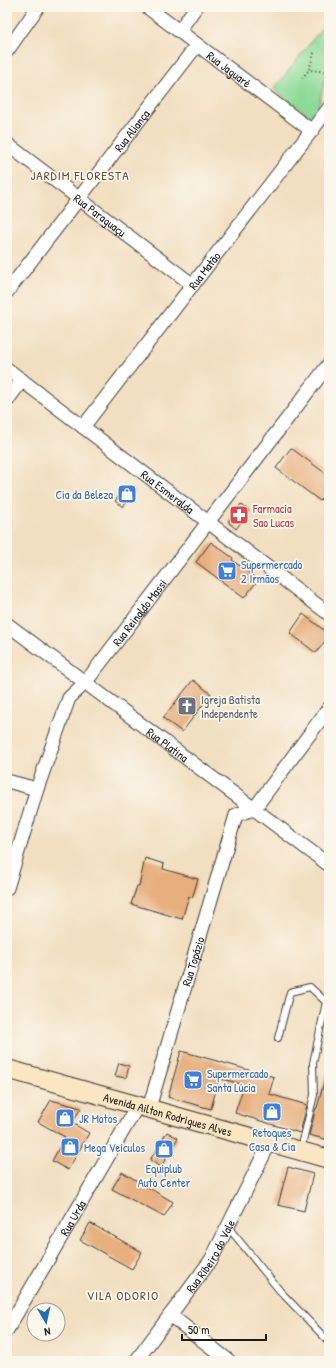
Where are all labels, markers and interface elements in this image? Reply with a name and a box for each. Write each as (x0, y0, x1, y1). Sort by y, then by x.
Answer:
street label: Rua Jaguaré (204, 47, 255, 91)
street label: Rua Aliança (110, 105, 153, 155)
district label: JARDIM FLORESTA (31, 166, 130, 184)
street label: Rua Paraguaçu (70, 189, 130, 240)
street label: Rua Matão (184, 248, 224, 293)
street label: Rua Esmeralda (138, 466, 198, 517)
shop icon: Cia da Beleza (116, 483, 138, 505)
place label: Cia da Beleza (55, 486, 113, 503)
place label: Farmacia Sao Lucas (252, 500, 294, 531)
pharmacy icon: Farmacia Sao Lucas (228, 504, 250, 526)
place label: Supermercado 2 Irmãos (241, 556, 302, 587)
supermarket icon: Supermercado 2 Irmãos (216, 560, 238, 582)
street label: Rua Reinaldo Massi (108, 575, 170, 649)
place label: Igreja Batista Independente (201, 691, 260, 722)
church icon: Igreja Batista Independente (176, 695, 198, 717)
street label: Rua Platina (143, 723, 193, 766)
street label: Rua Topázio (177, 934, 208, 988)
place label: Supermercado Santa Lúcia (207, 1065, 268, 1096)
supermarket icon: Supermercado Santa Lúcia (182, 1069, 204, 1091)
street label: Avenida Ailton Rodrigues Alves (102, 1088, 234, 1140)
shop icon: Retoques Casa & Cia (261, 1101, 283, 1123)
shop icon: JR Motos (54, 1107, 76, 1129)
place label: JR Motos (79, 1110, 118, 1127)
place label: Retoques Casa & Cia (249, 1124, 296, 1155)
shop icon: Mega Veículos (59, 1136, 81, 1158)
shop icon: Equiplub Auto Center (153, 1138, 175, 1160)
place label: Mega Veículos (84, 1139, 145, 1156)
place label: Equiplub Auto Center (138, 1160, 191, 1191)
street label: Rua Urda (55, 1197, 90, 1239)
street label: Rua Ribeiro do Vale (182, 1216, 239, 1296)
district label: VILA ODORIO (87, 1286, 159, 1304)
north arrow (26, 1302, 66, 1342)
scale bar (182, 1316, 266, 1342)
text: 50 m (188, 1321, 209, 1338)
text: N (43, 1325, 52, 1339)

